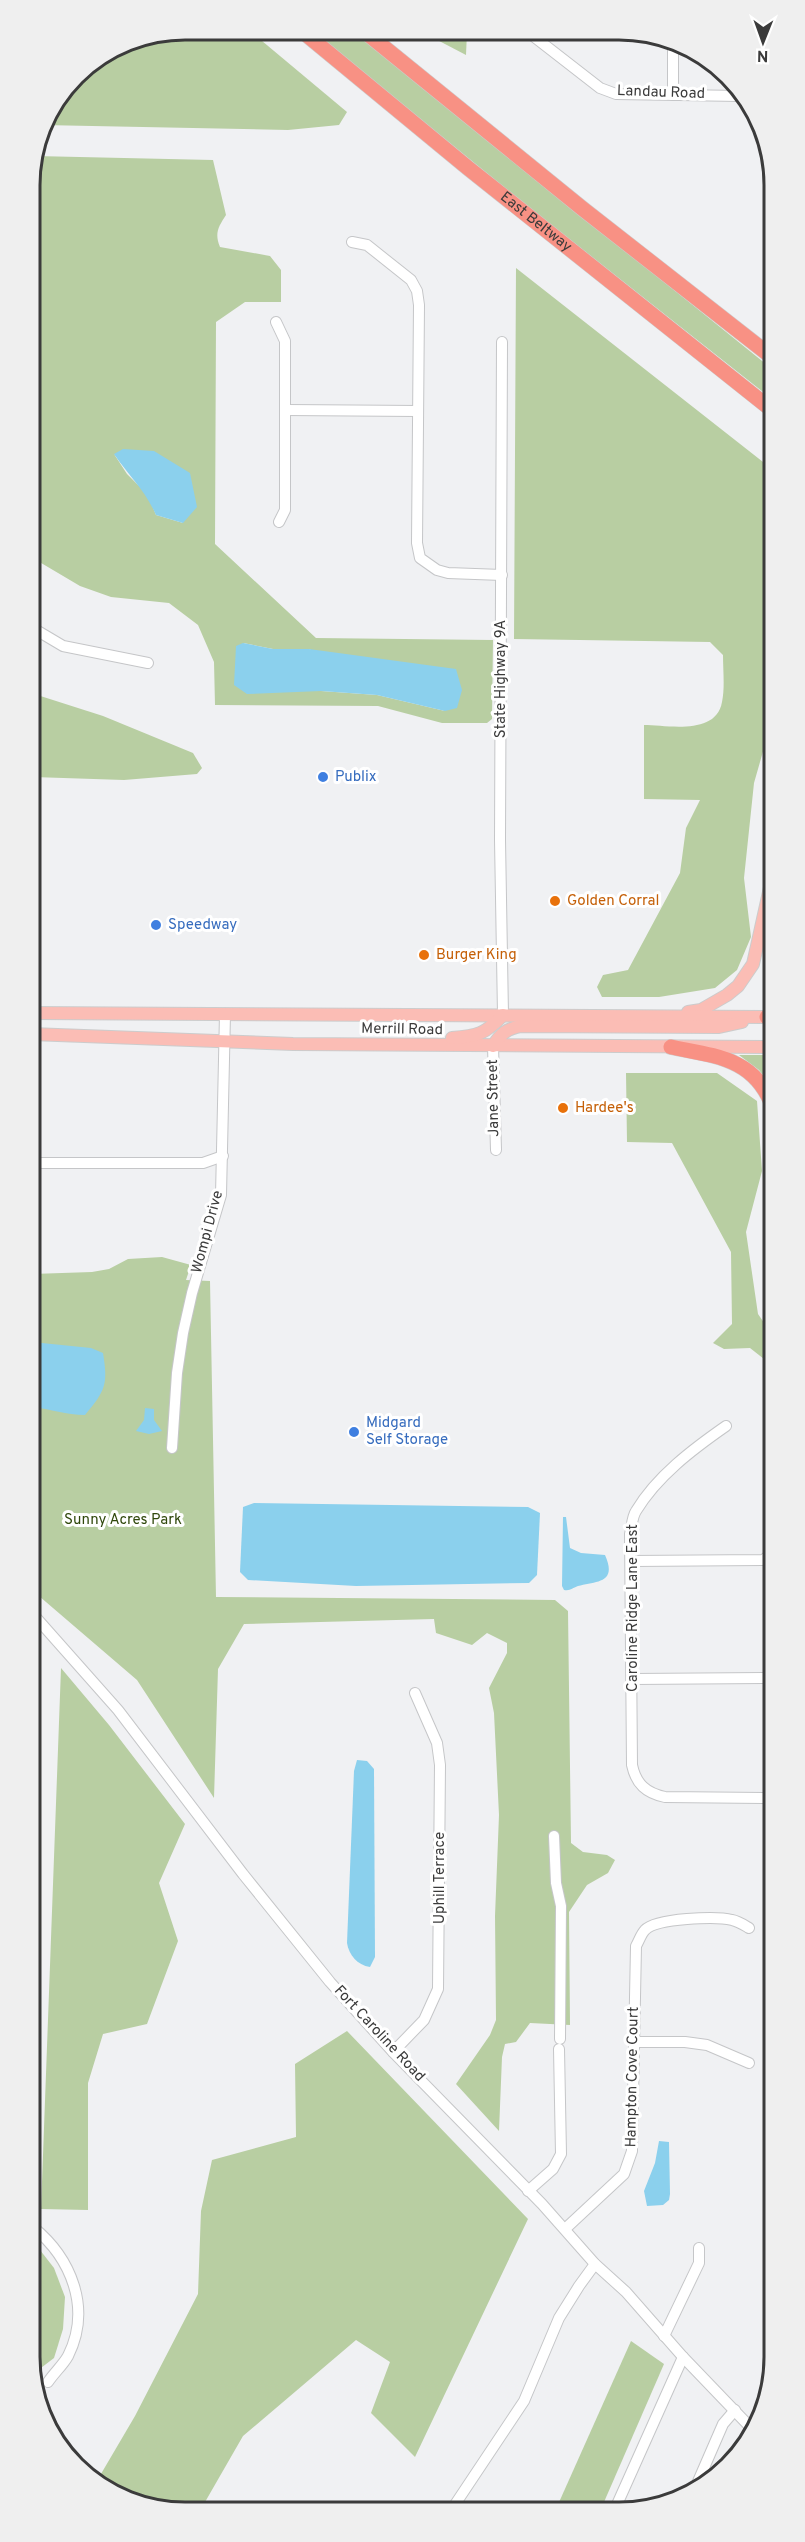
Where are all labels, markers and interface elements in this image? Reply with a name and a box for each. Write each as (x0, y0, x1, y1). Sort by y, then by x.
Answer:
north arrow (733, 12, 793, 72)
text: N (757, 45, 769, 65)
street label: Landau Road (617, 82, 705, 104)
street label: East Beltway (496, 188, 576, 257)
street label: State Highway 9A (492, 620, 511, 738)
place label: Publix (335, 768, 377, 787)
marker: Publix (316, 770, 330, 784)
place label: Golden Corral (567, 892, 659, 911)
marker: Golden Corral (548, 894, 562, 908)
place label: Speedway (168, 916, 237, 935)
marker: Speedway (149, 918, 163, 932)
place label: Burger King (436, 946, 517, 965)
marker: Burger King (417, 948, 431, 962)
street label: Merrill Road (361, 1020, 443, 1040)
street label: Jane Street (484, 1059, 504, 1137)
place label: Hardee's (575, 1099, 634, 1118)
marker: Hardee's (556, 1101, 570, 1115)
street label: Wompi Drive (188, 1189, 228, 1275)
place label: Midgard Self Storage (366, 1414, 448, 1450)
marker: Midgard Self Storage (347, 1425, 361, 1439)
park label: Sunny Acres Park (64, 1511, 182, 1530)
street label: Caroline Ridge Lane East (624, 1524, 643, 1692)
street label: Uphill Terrace (431, 1832, 450, 1924)
street label: Fort Caroline Road (329, 1982, 429, 2086)
street label: Hampton Cove Court (622, 2006, 644, 2148)

